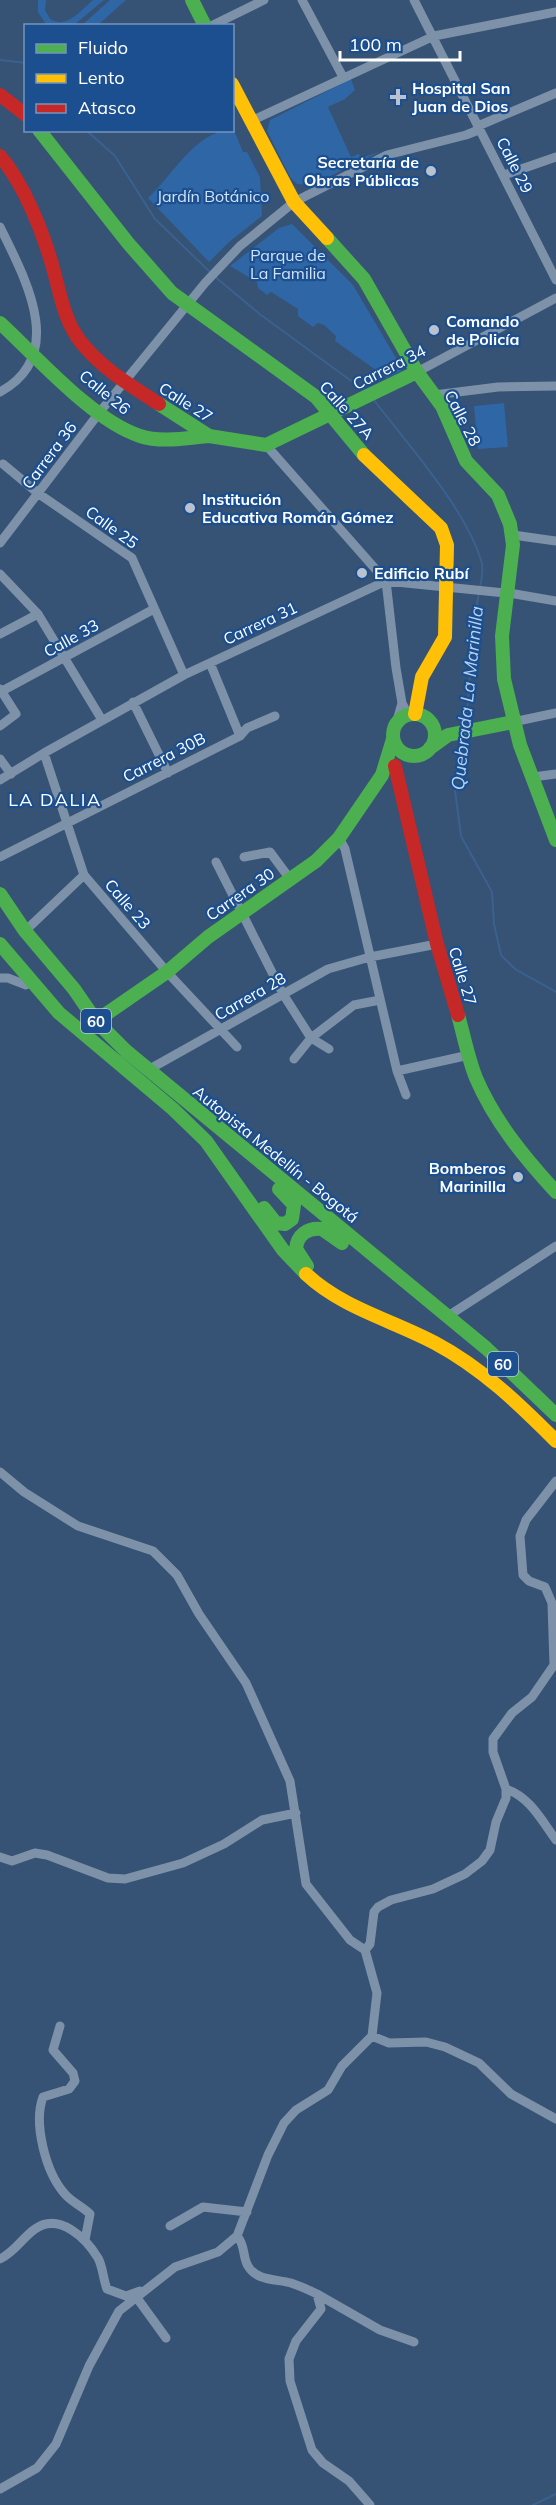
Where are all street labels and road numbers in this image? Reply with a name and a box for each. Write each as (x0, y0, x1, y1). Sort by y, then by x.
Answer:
street label: Calle 29 (492, 134, 538, 196)
street label: Carrera 34 (349, 340, 429, 394)
street label: Calle 26 (75, 365, 135, 419)
street label: Calle 27A (316, 377, 379, 444)
street label: Calle 27 (155, 378, 217, 426)
street label: Calle 28 (440, 387, 486, 449)
street label: Carrera 36 (17, 417, 81, 493)
street label: Calle 25 (82, 501, 142, 553)
street label: Carrera 31 (220, 597, 300, 649)
street label: Calle 33 (40, 615, 102, 661)
street label: Carrera 30B (119, 728, 209, 786)
street label: Carrera 30 (202, 863, 278, 925)
street label: Calle 23 (101, 875, 155, 933)
street label: Calle 27 (445, 944, 481, 1008)
street label: Carrera 28 (211, 968, 289, 1024)
road number: 60 (81, 1009, 111, 1033)
street label: Autopista Medellín - Bogotá (189, 1081, 363, 1227)
road number: 60 (488, 1352, 518, 1376)

